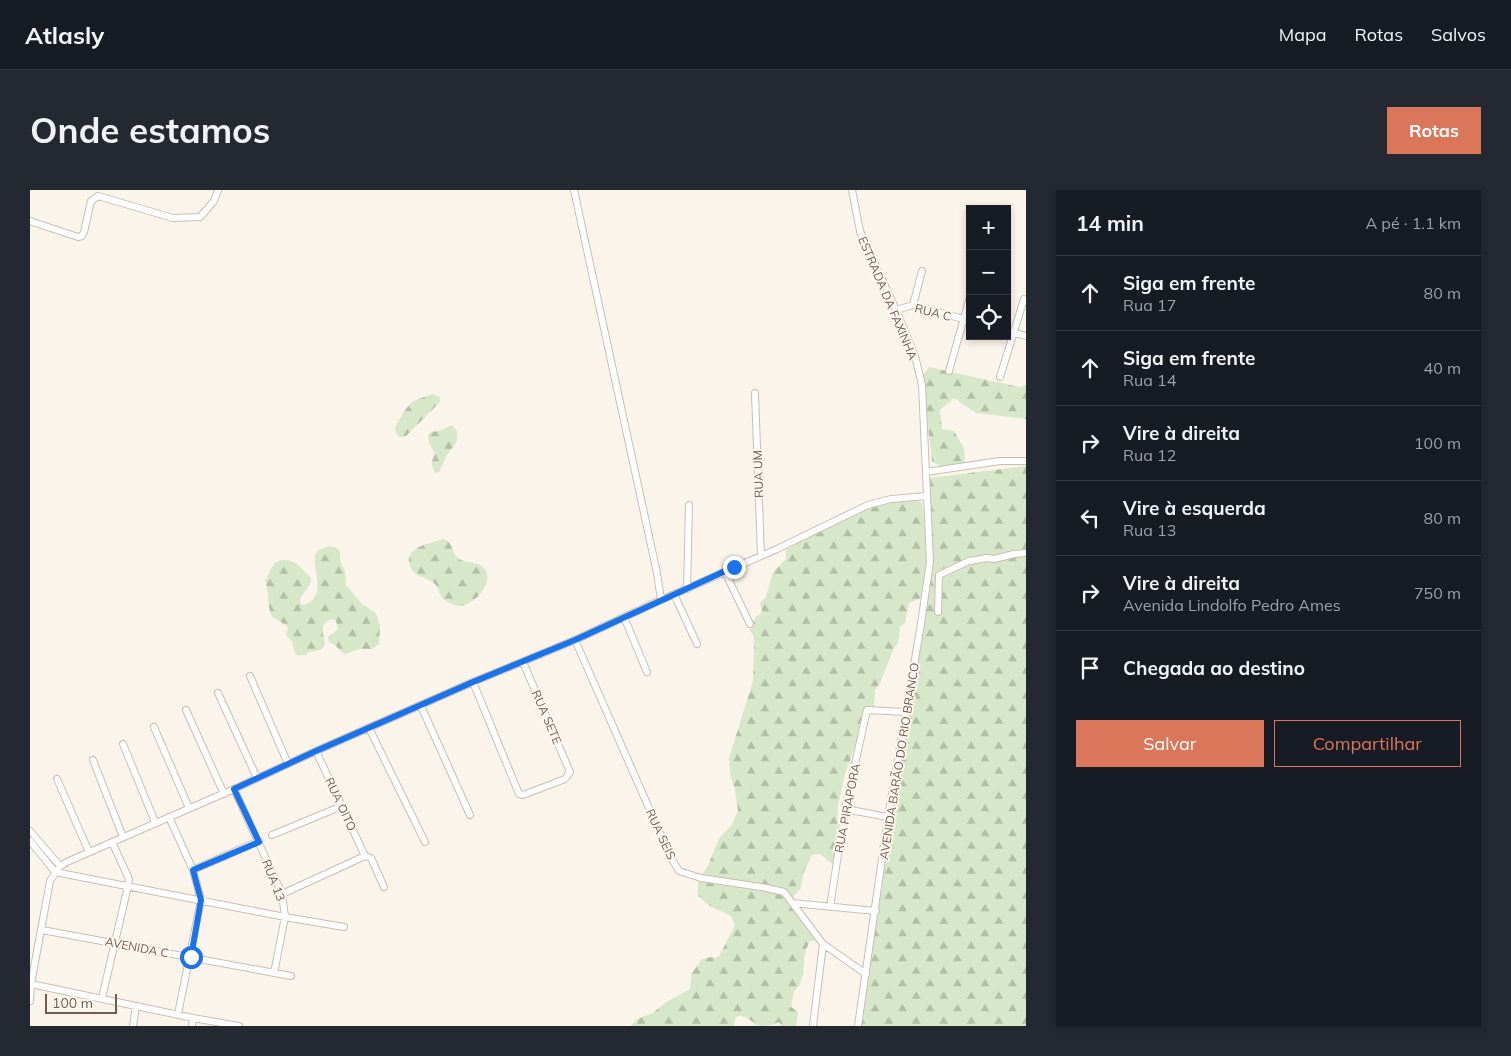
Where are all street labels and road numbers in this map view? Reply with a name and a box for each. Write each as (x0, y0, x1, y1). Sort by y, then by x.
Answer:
street label: ESTRADA DA FAXINHA (855, 234, 921, 362)
street label: RUA C (913, 300, 953, 324)
street label: RUA UM (750, 450, 766, 498)
street label: AVENIDA BARÃO DO RIO BRANCO (876, 662, 922, 860)
street label: RUA SETE (529, 688, 565, 746)
street label: RUA PIRAPORA (831, 762, 863, 854)
street label: RUA OITO (322, 775, 360, 833)
street label: RUA SEIS (643, 806, 679, 862)
street label: RUA 13 (259, 857, 289, 903)
street label: AVENIDA C (104, 933, 170, 961)

